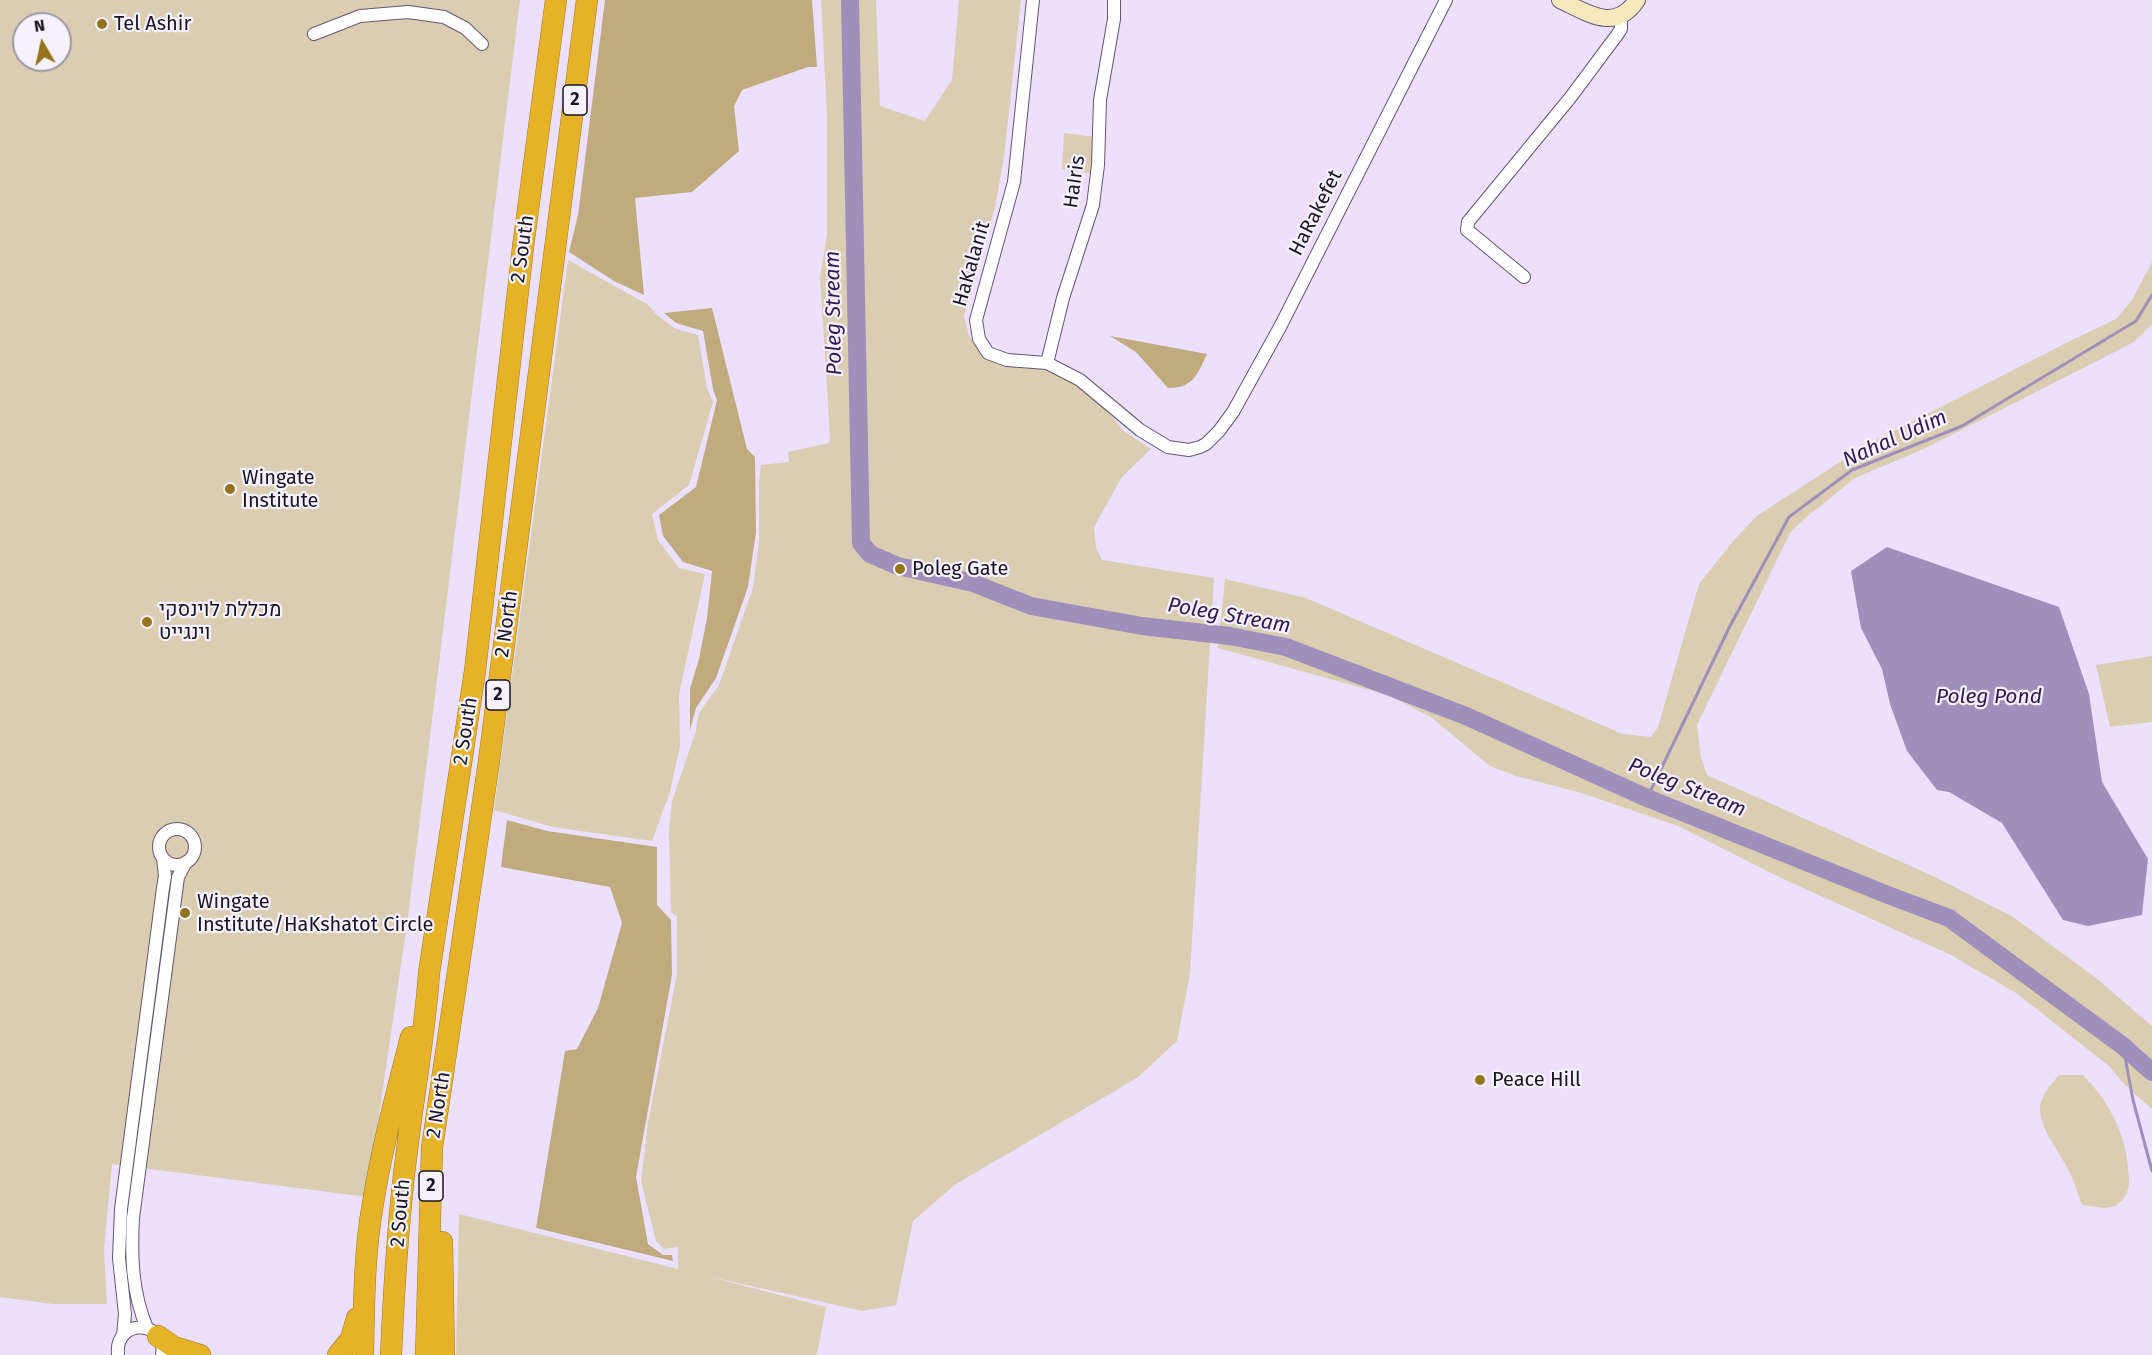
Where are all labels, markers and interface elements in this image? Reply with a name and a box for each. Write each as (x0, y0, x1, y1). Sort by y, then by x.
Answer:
north arrow (12, 12, 72, 72)
place label: Tel Ashir (114, 12, 191, 36)
text: N (33, 15, 46, 36)
marker: Tel Ashir (95, 17, 109, 31)
road number: 2 (563, 85, 587, 115)
street label: HaIris (1059, 154, 1091, 210)
street label: HaRakefet (1284, 166, 1348, 260)
street label: 2 South (506, 213, 540, 285)
street label: HaKalanit (948, 218, 996, 310)
water label: Poleg Stream (820, 251, 848, 375)
water label: Nahal Udim (1839, 405, 1951, 473)
place label: Wingate Institute (242, 466, 318, 513)
marker: Wingate Institute (223, 482, 237, 496)
place label: Poleg Gate (912, 557, 1008, 581)
marker: Poleg Gate (893, 562, 907, 576)
street label: 2 North (490, 589, 524, 659)
water label: Poleg Stream (1165, 593, 1293, 639)
place label: מכללת לוינסקי וינגייט (159, 598, 281, 645)
marker: מכללת לוינסקי וינגייט (140, 615, 154, 629)
road number: 2 (486, 680, 510, 710)
water label: Poleg Pond (1936, 684, 2042, 710)
street label: 2 South (449, 695, 483, 767)
water label: Poleg Stream (1625, 753, 1749, 823)
place label: Wingate Institute/HaKshatot Circle (197, 890, 433, 937)
marker: Wingate Institute/HaKshatot Circle (178, 906, 192, 920)
place label: Peace Hill (1492, 1068, 1581, 1092)
street label: 2 North (422, 1070, 456, 1140)
marker: Peace Hill (1473, 1073, 1487, 1087)
road number: 2 (419, 1171, 443, 1201)
street label: 2 South (386, 1178, 416, 1248)

